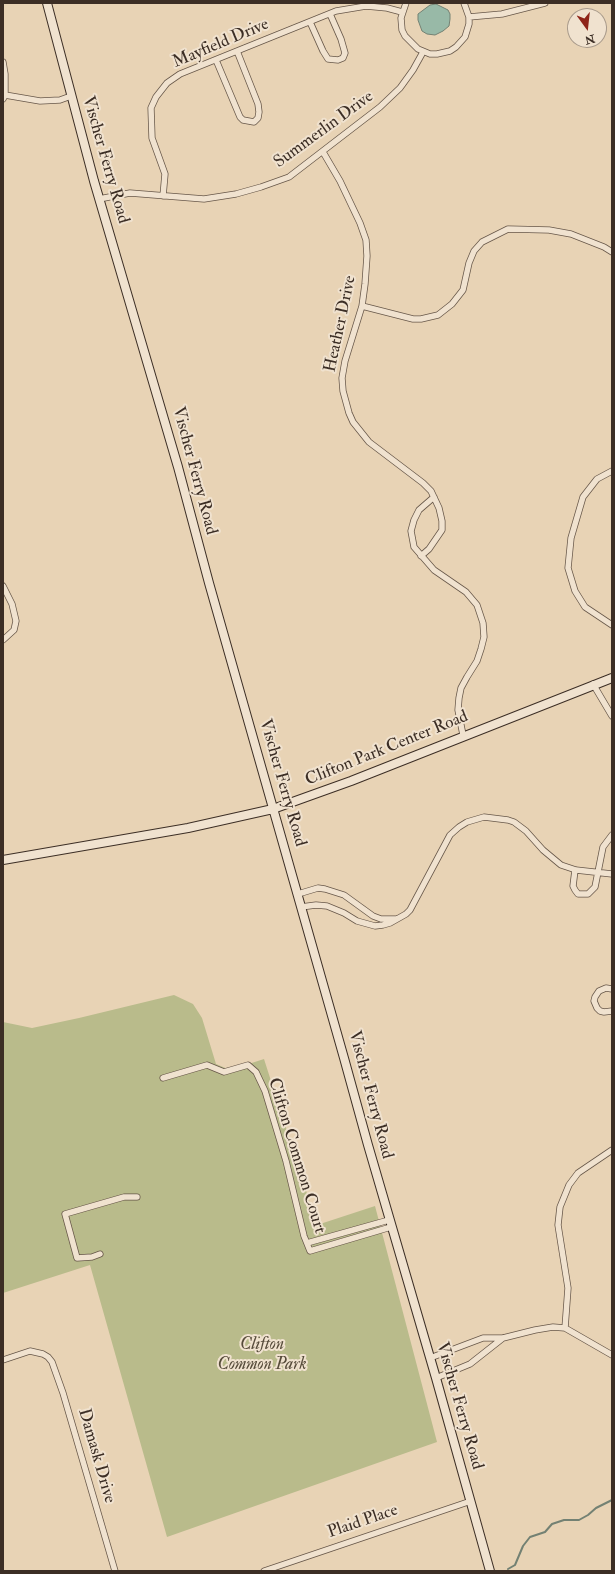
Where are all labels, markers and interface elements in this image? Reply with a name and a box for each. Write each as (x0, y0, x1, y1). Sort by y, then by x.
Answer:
north arrow (567, 8, 607, 48)
street label: Mayfield Drive (170, 15, 272, 73)
text: N (584, 32, 596, 47)
street label: Summerlin Drive (270, 87, 378, 173)
street label: Vischer Ferry Road (77, 94, 133, 226)
street label: Heather Drive (321, 274, 361, 374)
street label: Vischer Ferry Road (167, 405, 221, 537)
street label: Clifton Park Center Road (303, 707, 471, 791)
street label: Vischer Ferry Road (254, 717, 310, 849)
street label: Vischer Ferry Road (343, 1029, 397, 1161)
street label: Clifton Common Court (263, 1076, 329, 1236)
park label: Clifton Common Park (217, 1335, 307, 1375)
street label: Vischer Ferry Road (431, 1340, 487, 1472)
street label: Damask Drive (73, 1406, 119, 1506)
street label: Plaid Place (325, 1500, 401, 1544)

